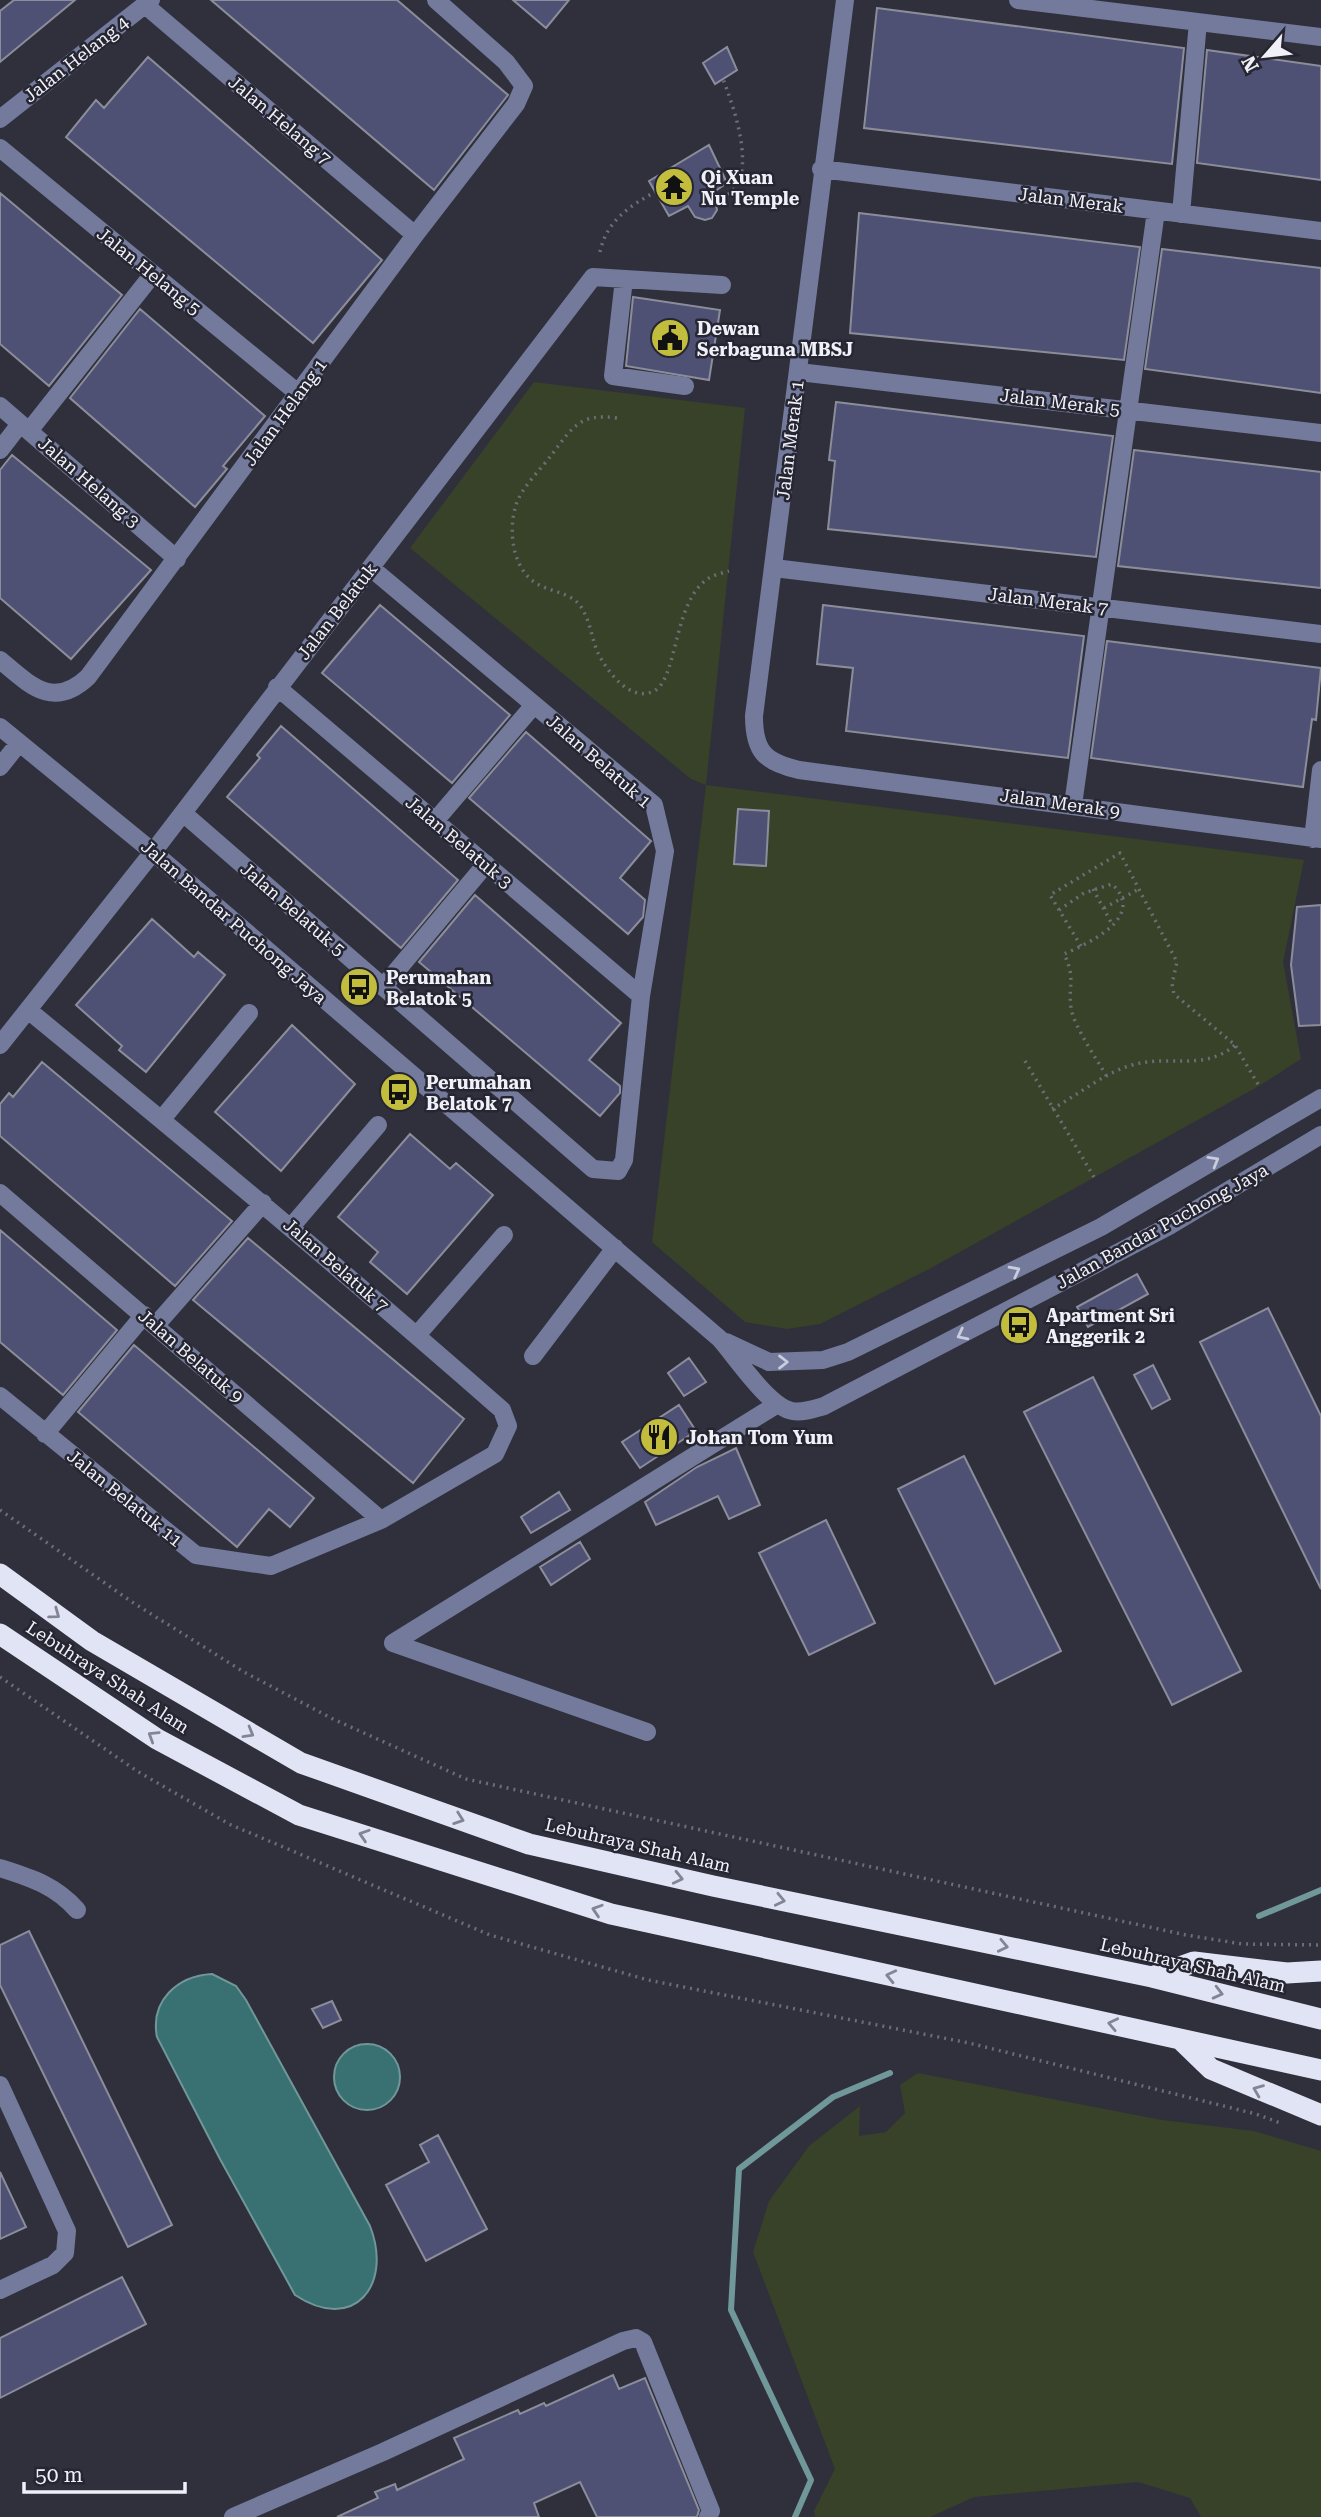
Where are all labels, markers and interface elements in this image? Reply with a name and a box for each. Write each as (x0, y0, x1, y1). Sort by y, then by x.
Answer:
street label: Jalan Helang 4 (19, 12, 133, 106)
north arrow (1230, 21, 1300, 91)
text: N (1237, 52, 1264, 76)
street label: Jalan Helang 7 (225, 71, 335, 169)
temple icon: Qi Xuan Nu Temple (653, 166, 695, 208)
place label: Qi Xuan Nu Temple (701, 167, 800, 209)
street label: Jalan Merak (1017, 183, 1125, 217)
street label: Jalan Helang 5 (93, 223, 205, 319)
public building icon: Dewan Serbaguna MBSJ (649, 317, 691, 359)
place label: Dewan Serbaguna MBSJ (697, 318, 853, 360)
street label: Jalan Helang 1 (239, 354, 331, 470)
street label: Jalan Merak 1 (772, 379, 808, 501)
street label: Jalan Merak 5 (999, 384, 1121, 420)
street label: Jalan Helang 3 (34, 432, 144, 532)
street label: Jalan Belatuk (293, 558, 381, 664)
street label: Jalan Merak 7 (987, 583, 1109, 619)
street label: Jalan Belatuk 1 (542, 710, 656, 812)
street label: Jalan Merak 9 (999, 784, 1121, 822)
street label: Jalan Belatuk 3 (402, 792, 516, 892)
street label: Jalan Bandar Puchong Jaya (137, 836, 331, 1008)
street label: Jalan Belatuk 5 (236, 858, 350, 960)
bus stop icon: Perumahan Belatok 5 (338, 966, 380, 1008)
place label: Perumahan Belatok 5 (386, 967, 491, 1009)
bus stop icon: Perumahan Belatok 7 (378, 1071, 420, 1113)
place label: Perumahan Belatok 7 (426, 1072, 531, 1114)
one-way arrow (1206, 1156, 1219, 1169)
street label: Jalan Bandar Puchong Jaya (1052, 1159, 1272, 1293)
street label: Jalan Belatuk 7 (279, 1214, 393, 1316)
one-way arrow (1008, 1266, 1020, 1280)
bus stop icon: Apartment Sri Anggerik 2 (998, 1304, 1040, 1346)
street label: Jalan Belatuk 9 (134, 1305, 248, 1407)
place label: Apartment Sri Anggerik 2 (1046, 1305, 1175, 1347)
one-way arrow (957, 1326, 969, 1340)
one-way arrow (778, 1354, 789, 1370)
restaurant icon: Johan Tom Yum (638, 1416, 680, 1458)
place label: Johan Tom Yum (686, 1427, 834, 1448)
street label: Jalan Belatuk 11 (63, 1445, 187, 1551)
one-way arrow (47, 1606, 60, 1618)
street label: Lebuhraya Shah Alam (23, 1616, 193, 1738)
one-way arrow (242, 1725, 255, 1738)
one-way arrow (148, 1731, 161, 1744)
one-way arrow (452, 1811, 464, 1825)
street label: Lebuhraya Shah Alam (543, 1813, 733, 1877)
one-way arrow (358, 1829, 370, 1844)
one-way arrow (672, 1870, 684, 1884)
one-way arrow (774, 1891, 786, 1906)
one-way arrow (592, 1903, 604, 1918)
street label: Lebuhraya Shah Alam (1098, 1933, 1288, 1997)
one-way arrow (997, 1937, 1009, 1952)
one-way arrow (885, 1970, 897, 1985)
one-way arrow (1212, 1985, 1224, 1999)
one-way arrow (1107, 2018, 1119, 2033)
one-way arrow (1252, 2084, 1265, 2098)
scale bar (24, 2450, 186, 2494)
text: 50 m (35, 2463, 83, 2487)

